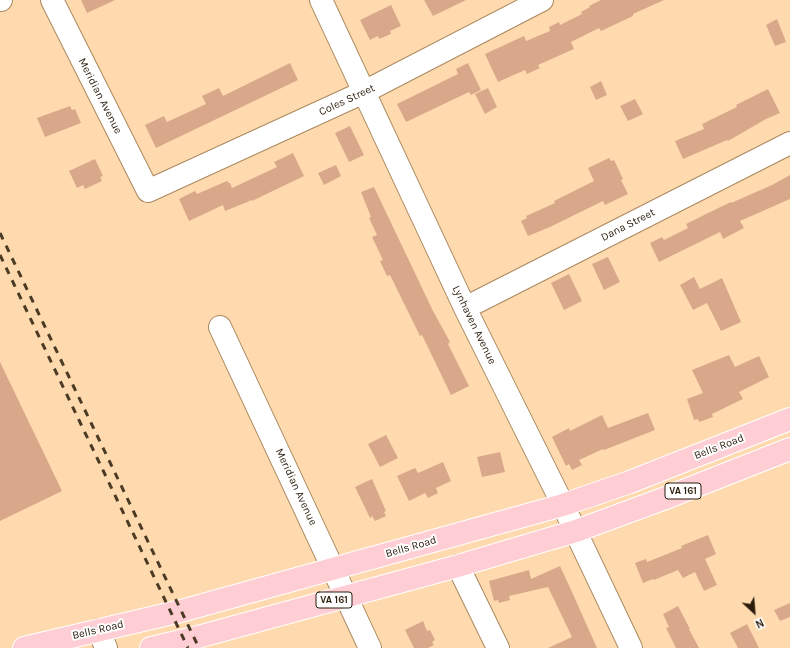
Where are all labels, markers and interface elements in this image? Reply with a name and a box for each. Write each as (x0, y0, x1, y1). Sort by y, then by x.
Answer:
street label: Meridian Avenue (75, 56, 125, 136)
street label: Coles Street (317, 81, 377, 119)
street label: Dana Street (599, 206, 657, 244)
street label: Lynhaven Avenue (449, 283, 499, 367)
street label: Bells Road (692, 431, 746, 463)
street label: Meridian Avenue (272, 446, 320, 528)
road number: VA 161 (665, 483, 701, 499)
street label: Bells Road (384, 533, 438, 561)
road number: VA 161 (316, 592, 352, 608)
north arrow (734, 592, 774, 632)
text: N (753, 616, 766, 631)
street label: Bells Road (71, 618, 125, 642)

